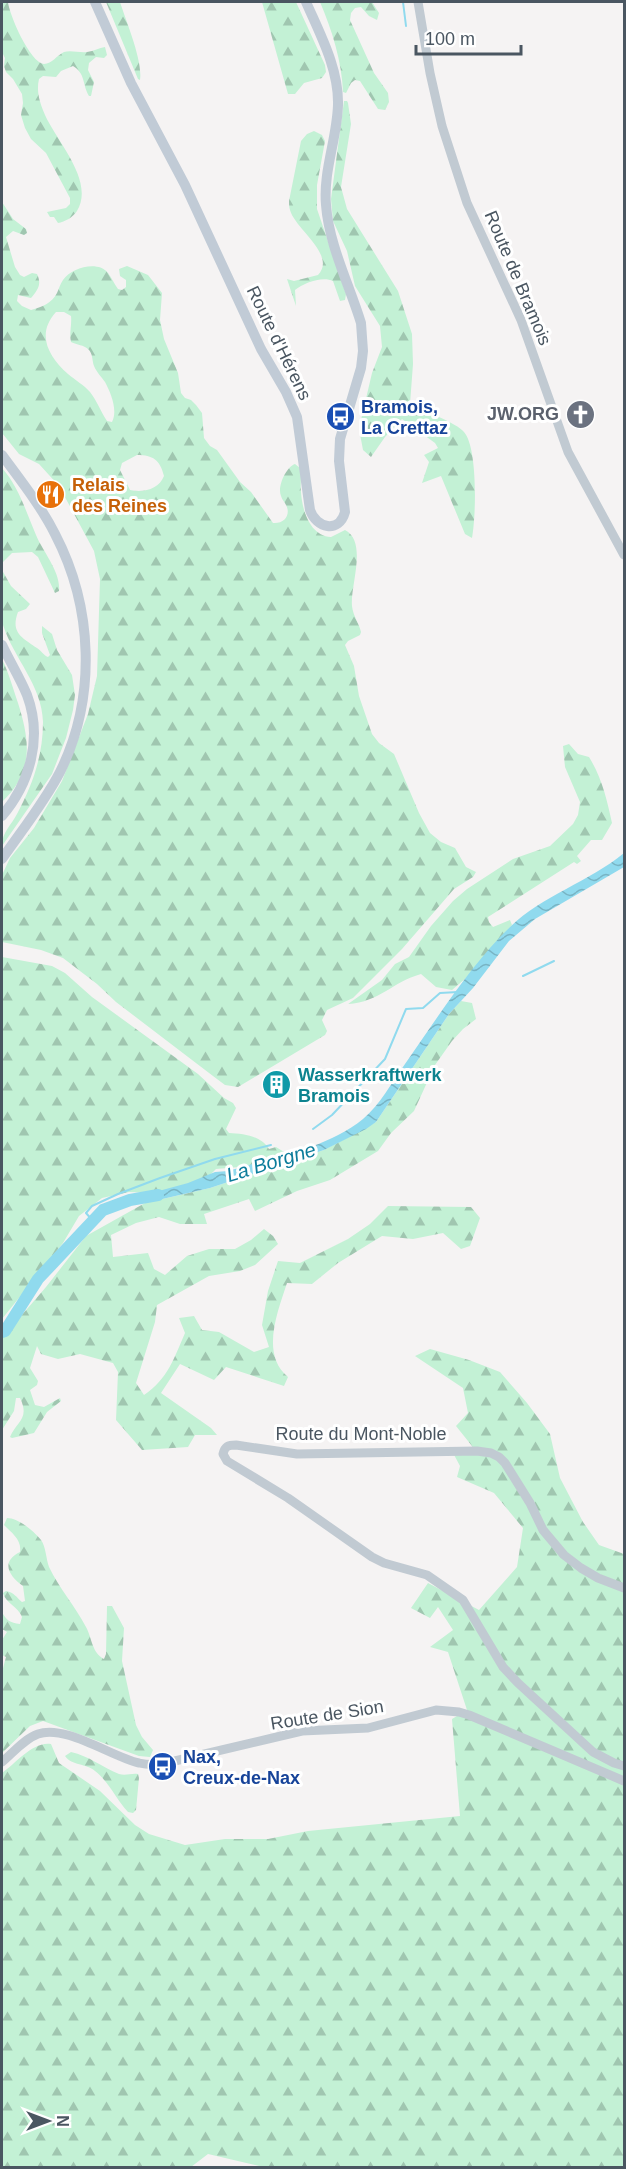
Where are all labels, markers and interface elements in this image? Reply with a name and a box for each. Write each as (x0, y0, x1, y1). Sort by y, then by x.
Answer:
scale bar (416, 18, 521, 56)
text: 100 m (425, 29, 475, 49)
street label: Route de Bramois (481, 208, 555, 348)
street label: Route d'Hérens (243, 283, 315, 403)
place label: Bramois, La Crettaz (361, 397, 448, 438)
church icon: JW.ORG (564, 398, 596, 430)
bus stop icon: Bramois, La Crettaz (324, 401, 356, 433)
place label: JW.ORG (487, 404, 559, 424)
place label: Relais des Reines (72, 475, 167, 516)
restaurant icon: Relais des Reines (35, 479, 67, 511)
place label: Wasserkraftwerk Bramois (298, 1065, 442, 1106)
building icon: Wasserkraftwerk Bramois (261, 1069, 293, 1101)
water label: La Borgne (224, 1138, 318, 1186)
street label: Route du Mont-Noble (275, 1424, 447, 1444)
street label: Route de Sion (269, 1696, 385, 1734)
place label: Nax, Creux-de-Nax (183, 1747, 300, 1788)
bus stop icon: Nax, Creux-de-Nax (146, 1751, 178, 1783)
north arrow (18, 2091, 78, 2151)
text: N (54, 2115, 71, 2127)

